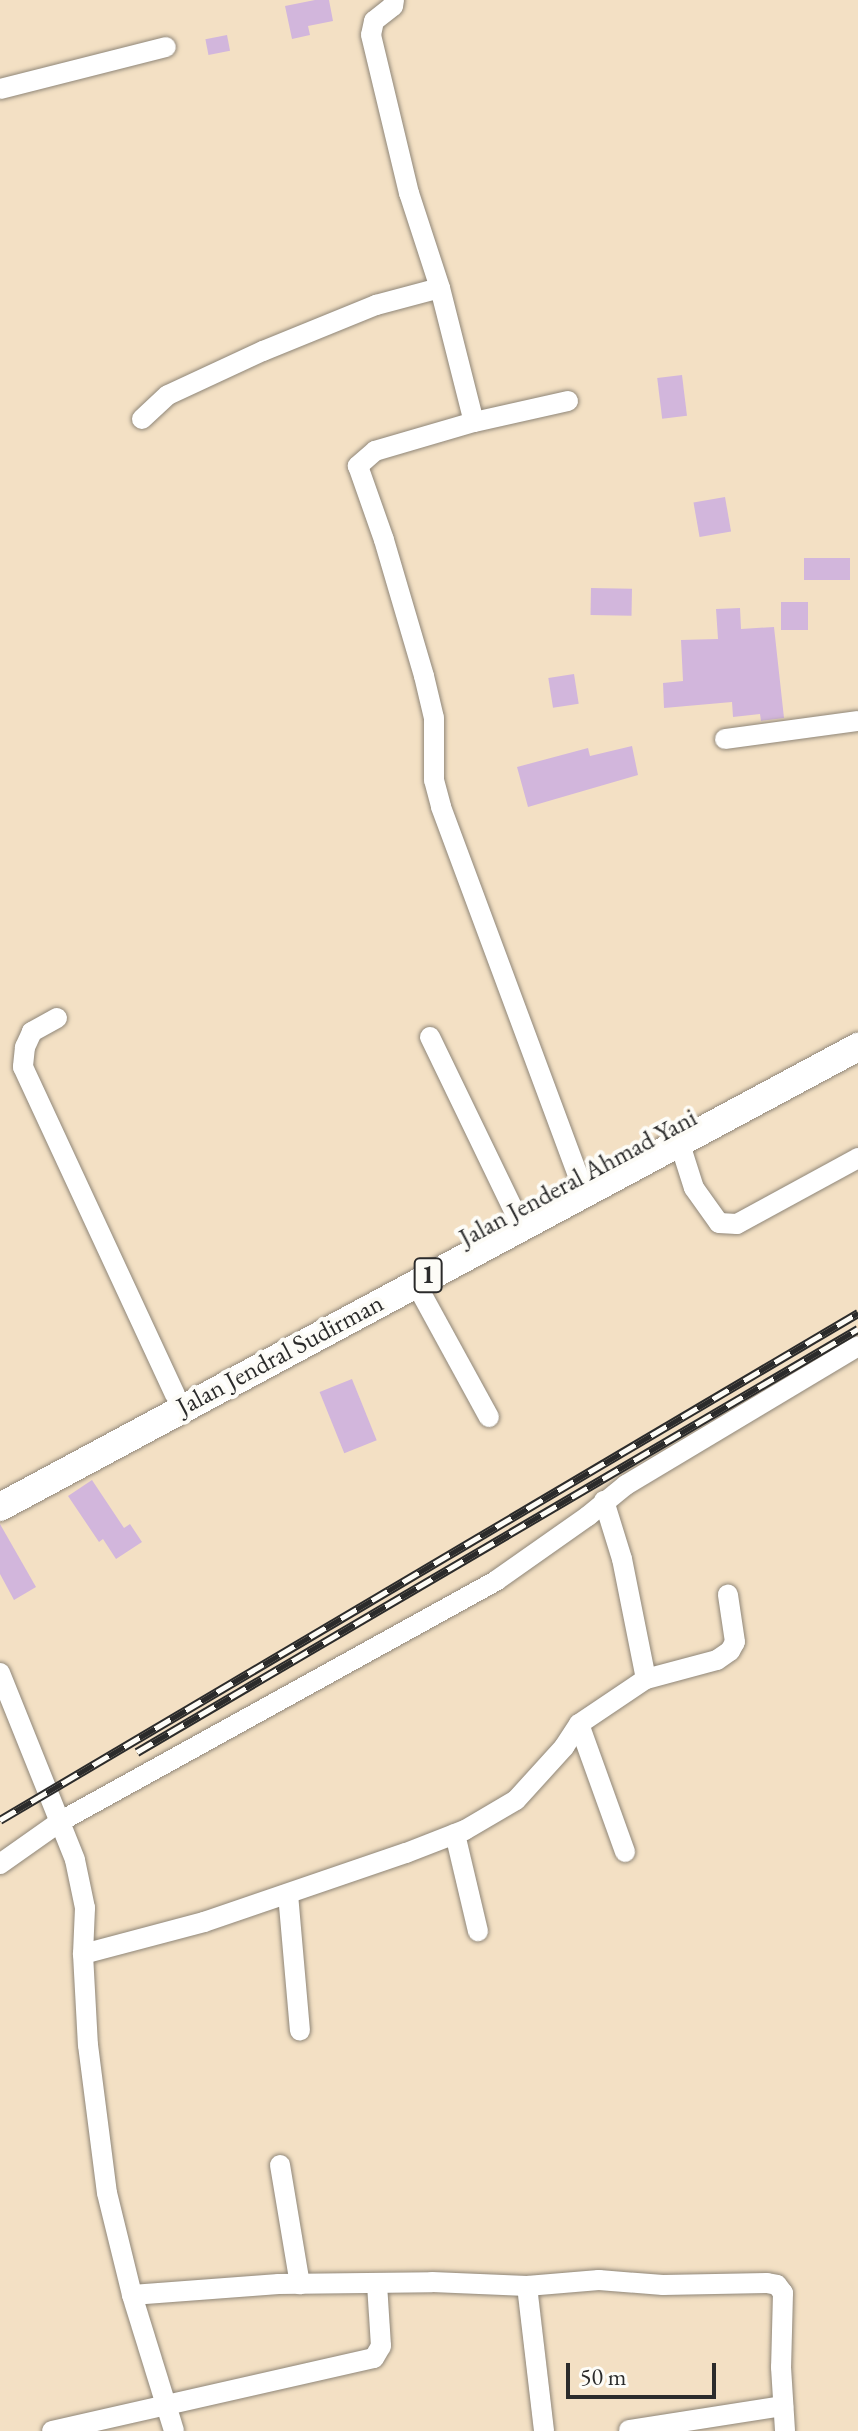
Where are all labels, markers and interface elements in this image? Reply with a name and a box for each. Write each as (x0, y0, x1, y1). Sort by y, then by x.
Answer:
street label: Jalan Jenderal Ahmad Yani (454, 1102, 702, 1254)
road number: 1 (412, 1255, 444, 1295)
street label: Jalan Jendral Sudirman (171, 1287, 389, 1423)
scale bar (570, 2347, 720, 2397)
text: 50 m (580, 2361, 627, 2392)

